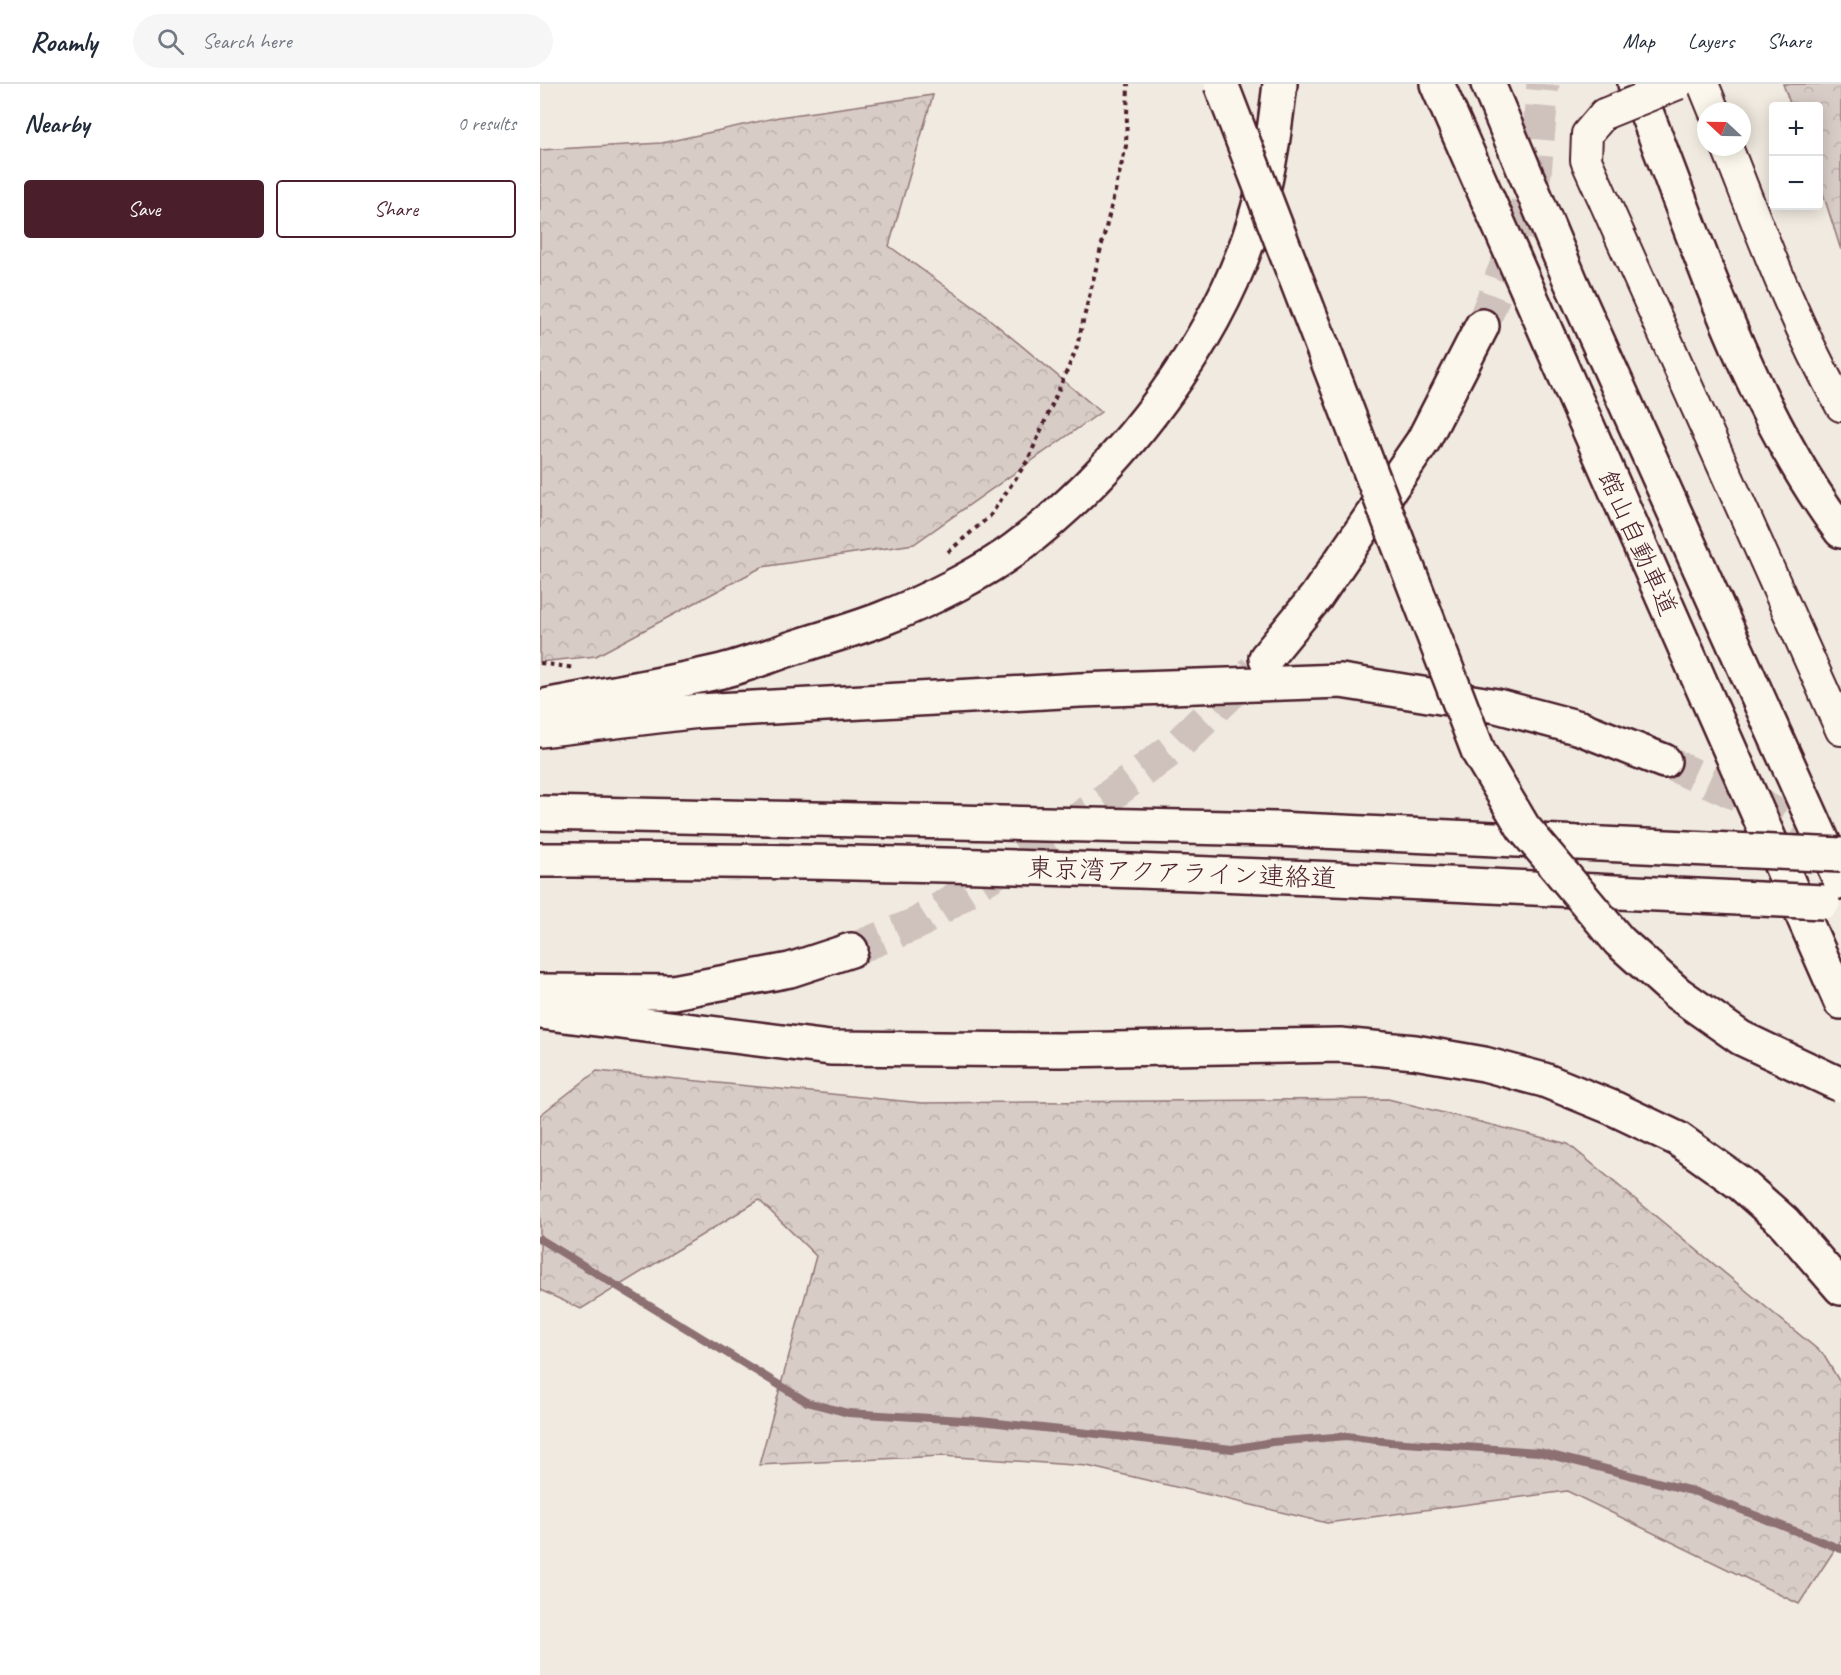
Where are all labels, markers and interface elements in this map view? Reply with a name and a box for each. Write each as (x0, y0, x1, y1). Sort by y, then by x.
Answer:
search box (133, 14, 553, 68)
text: Roamly (30, 24, 97, 59)
icon: search (154, 25, 187, 58)
text: Search here (202, 27, 292, 55)
text: Map (1622, 28, 1655, 54)
text: Layers (1688, 28, 1734, 54)
text: Share (1767, 28, 1811, 54)
north arrow (1697, 102, 1751, 156)
map controls (1769, 102, 1823, 210)
button: + (1769, 102, 1823, 156)
text: Nearby (24, 107, 89, 140)
text: 0 results (457, 111, 516, 136)
button: − (1769, 156, 1823, 210)
button: Save (24, 180, 264, 238)
button: Share (276, 180, 516, 238)
street label: 館山自動車道 (1591, 465, 1685, 621)
street label: 東京湾アクアライン連絡道 (1027, 851, 1337, 895)

